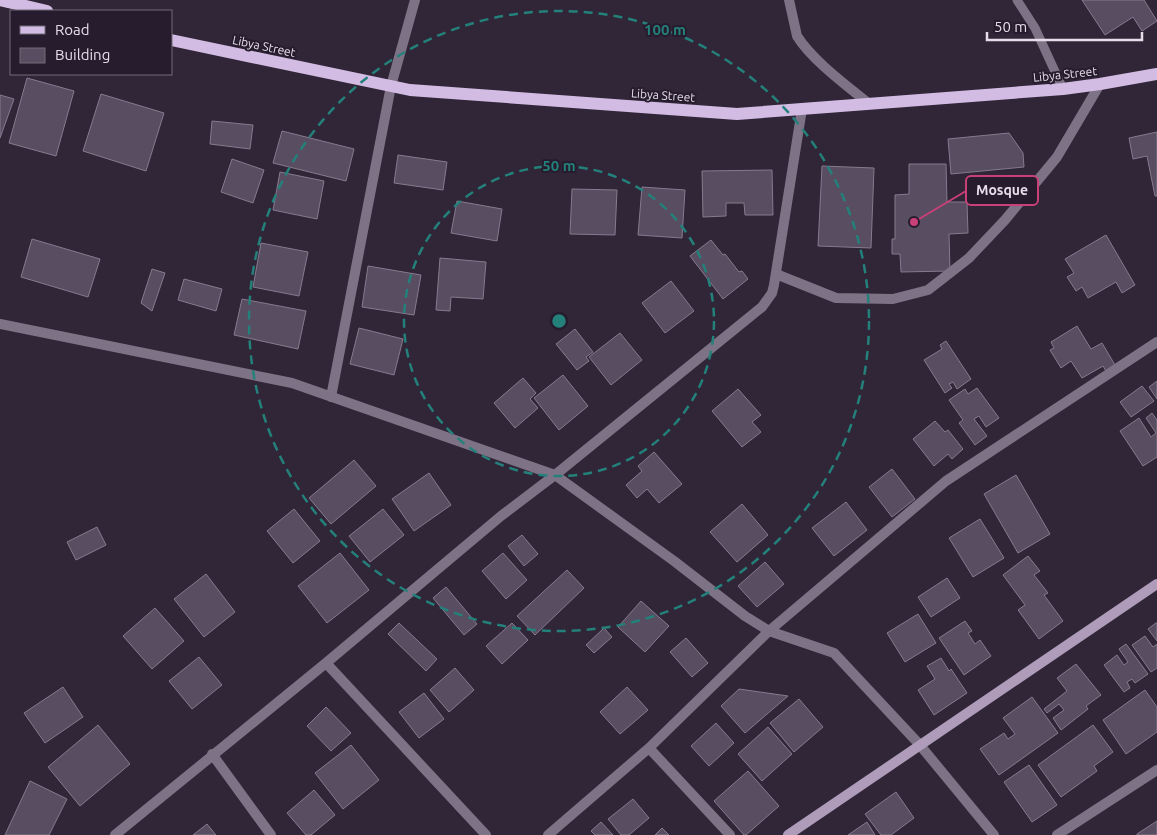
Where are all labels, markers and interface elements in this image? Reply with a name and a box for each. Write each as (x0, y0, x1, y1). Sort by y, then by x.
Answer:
legend (10, 10, 172, 75)
scale bar (987, 10, 1142, 42)
text: 50 m (994, 18, 1027, 35)
text: Road (55, 21, 90, 38)
text: 100 m (644, 21, 686, 38)
street label: Libya Street (231, 33, 297, 59)
text: Building (55, 46, 110, 63)
street label: Libya Street (1032, 64, 1098, 84)
street label: Libya Street (631, 86, 696, 104)
text: 50 m (542, 157, 576, 174)
callout: Mosque (966, 176, 1038, 205)
text: Mosque (976, 182, 1028, 198)
centre of rings (550, 312, 568, 330)

